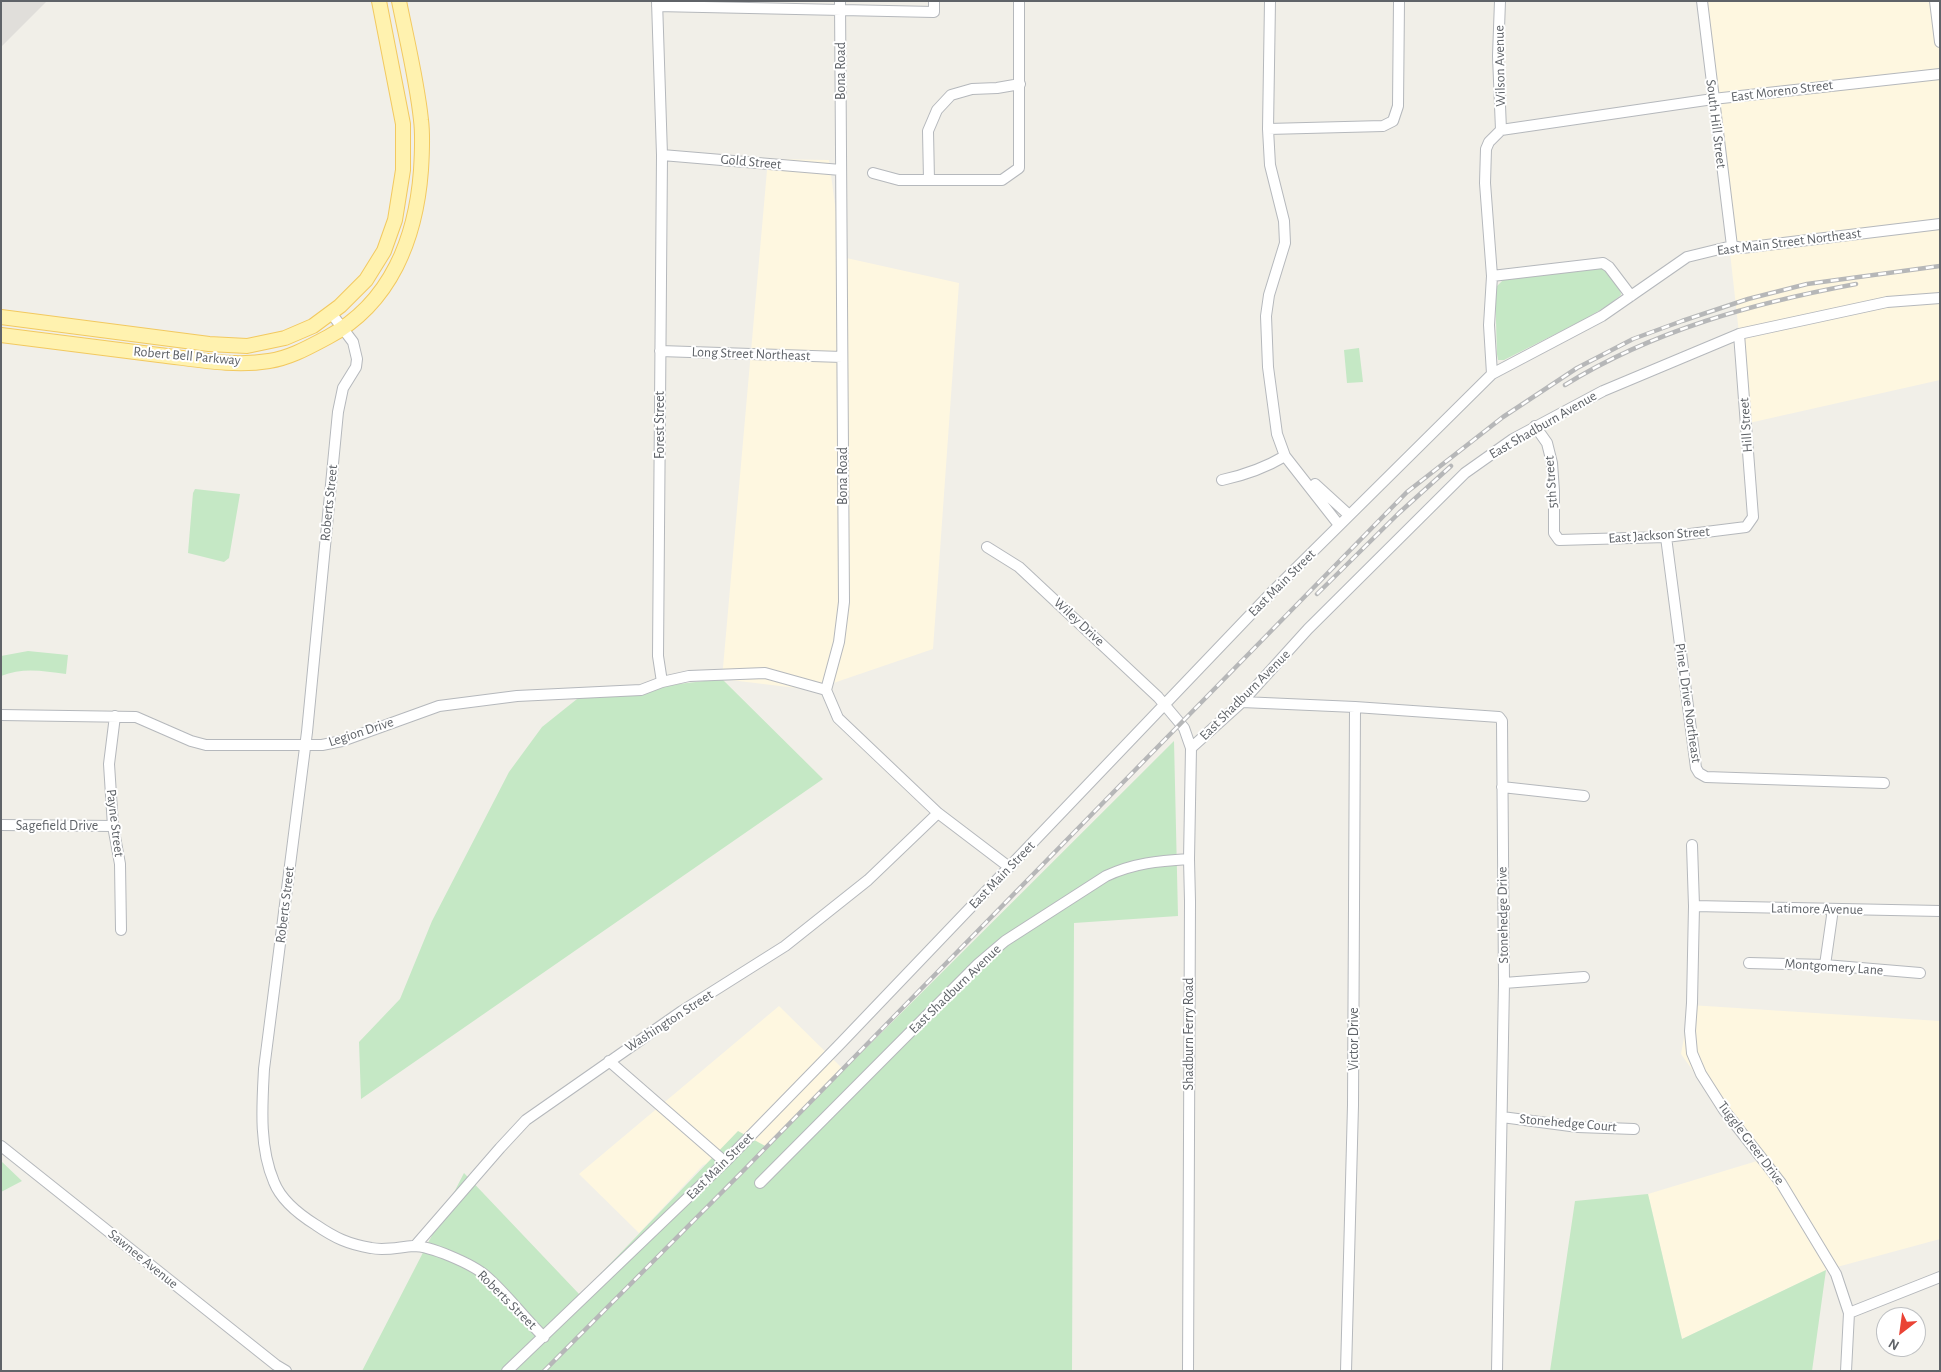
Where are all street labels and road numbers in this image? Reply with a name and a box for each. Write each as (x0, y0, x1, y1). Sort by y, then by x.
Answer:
street label: Wilson Avenue (1491, 25, 1509, 107)
street label: Bona Road (833, 42, 849, 100)
street label: East Moreno Street (1730, 76, 1834, 106)
street label: South Hill Street (1702, 79, 1730, 169)
street label: Gold Street (720, 151, 782, 173)
street label: East Main Street Northeast (1716, 225, 1862, 259)
street label: Robert Bell Parkway (133, 343, 241, 369)
street label: Long Street Northeast (691, 344, 811, 364)
street label: East Shadburn Avenue (1486, 387, 1600, 463)
street label: Forest Street (652, 391, 668, 459)
street label: Hill Street (1736, 397, 1756, 453)
street label: Bona Road (835, 447, 851, 505)
street label: 5th Street (1541, 455, 1561, 509)
street label: Roberts Street (317, 464, 341, 542)
street label: East Jackson Street (1608, 523, 1710, 547)
street label: East Main Street (1245, 546, 1319, 620)
street label: Wiley Drive (1050, 594, 1108, 650)
street label: Pine L Drive Northeast (1671, 642, 1705, 764)
street label: East Shadburn Avenue (1196, 646, 1294, 744)
street label: Legion Drive (326, 714, 396, 750)
street label: Payne Street (103, 788, 127, 858)
street label: Sagefield Drive (16, 818, 98, 834)
street label: East Main Street (965, 837, 1039, 913)
street label: Roberts Street (272, 866, 298, 944)
street label: Stonehedge Drive (1494, 866, 1512, 964)
street label: Latimore Avenue (1771, 900, 1863, 918)
street label: East Shadburn Avenue (905, 941, 1005, 1037)
street label: Montgomery Lane (1784, 955, 1884, 979)
street label: Shadburn Ferry Road (1181, 977, 1197, 1091)
street label: Washington Street (622, 986, 716, 1056)
street label: Victor Drive (1346, 1007, 1362, 1071)
street label: Tuggle Greer Drive (1714, 1098, 1788, 1188)
street label: Stonehedge Court (1519, 1110, 1617, 1136)
street label: East Main Street (683, 1129, 757, 1203)
street label: Sawnee Avenue (105, 1226, 181, 1292)
street label: Roberts Street (474, 1267, 540, 1333)

